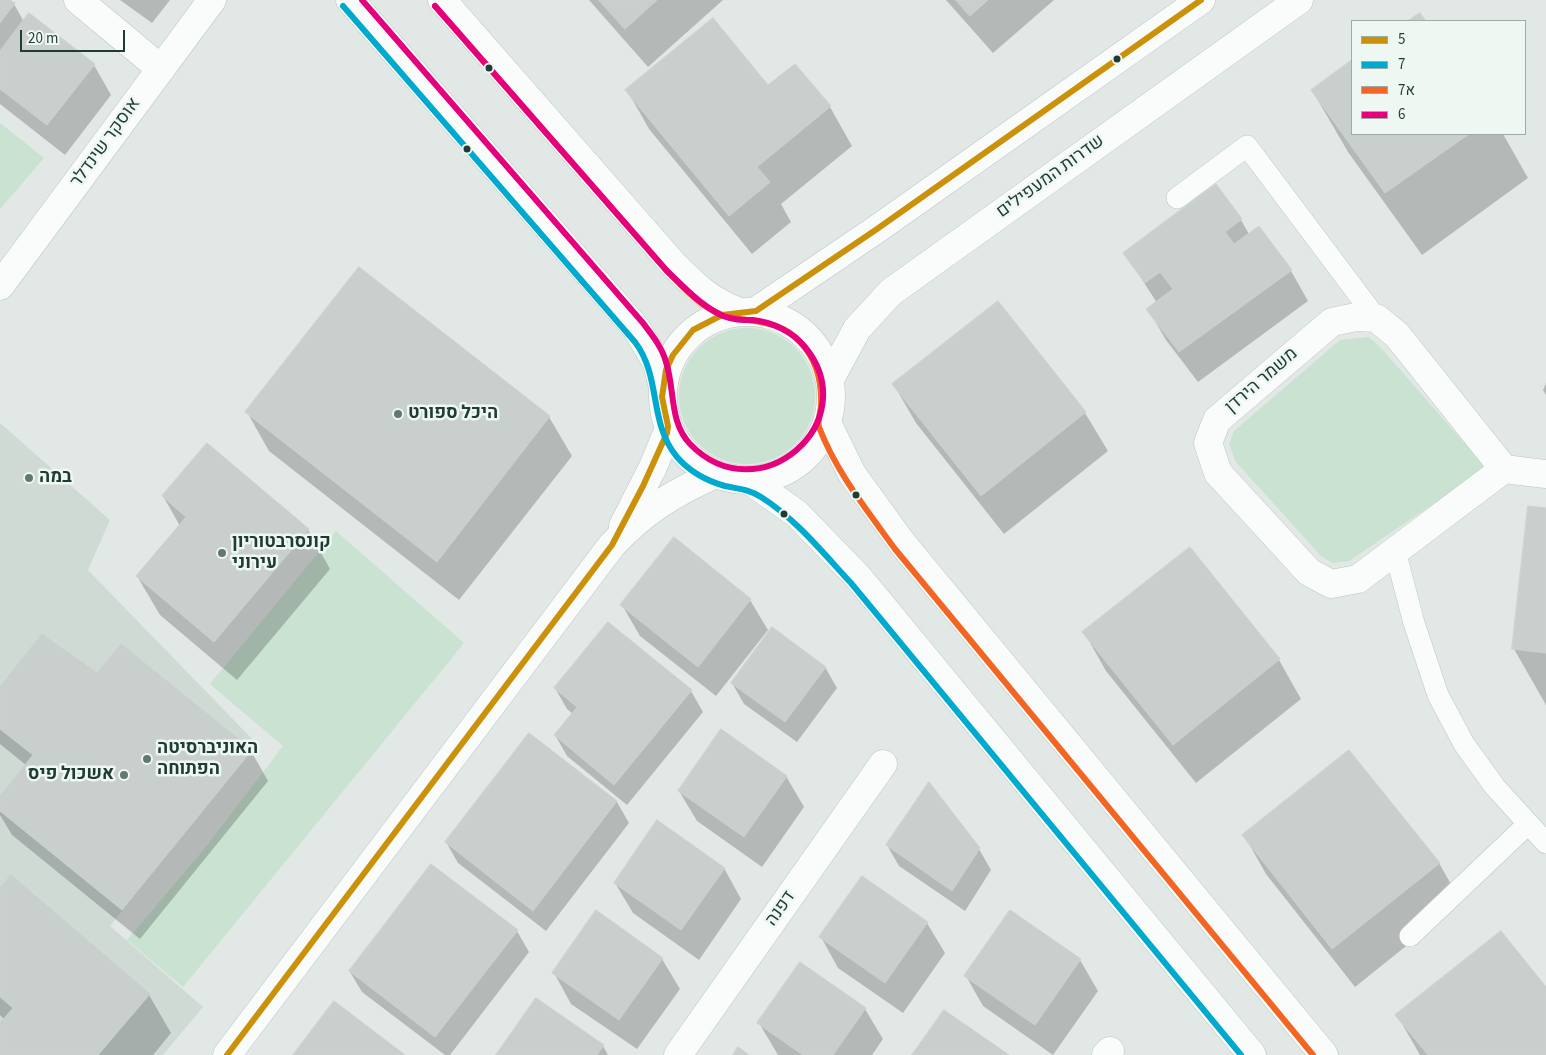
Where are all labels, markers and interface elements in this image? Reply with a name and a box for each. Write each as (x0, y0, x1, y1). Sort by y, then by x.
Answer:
scale bar (22, 20, 128, 52)
legend (1351, 20, 1526, 135)
text: 20 m (28, 28, 58, 49)
text: 5 (1398, 29, 1405, 50)
unlabelled marker (1112, 54, 1122, 64)
text: 7 (1398, 54, 1405, 75)
unlabelled marker (484, 63, 494, 73)
text: 7א (1398, 80, 1415, 101)
street label: אוסקר שינדלר (66, 94, 146, 192)
text: 6 (1398, 104, 1405, 125)
street label: שדרות המעפילים (993, 131, 1109, 223)
unlabelled marker (462, 144, 472, 154)
street label: משמר הירדן (1221, 344, 1303, 418)
place label: היכל ספורט (408, 403, 498, 425)
marker: היכל ספורט (392, 408, 404, 420)
place label: במה (39, 467, 72, 489)
marker: במה (23, 472, 35, 484)
unlabelled marker (851, 490, 861, 500)
unlabelled marker (779, 509, 789, 519)
place label: קונסרבטוריון עירוני (232, 532, 331, 574)
marker: קונסרבטוריון עירוני (216, 547, 228, 559)
place label: האוניברסיטה הפתוחה (157, 738, 258, 781)
marker: האוניברסיטה הפתוחה (141, 753, 153, 765)
place label: אשכול פיס (28, 764, 114, 786)
marker: אשכול פיס (118, 769, 130, 781)
street label: דפנה (761, 887, 801, 931)

